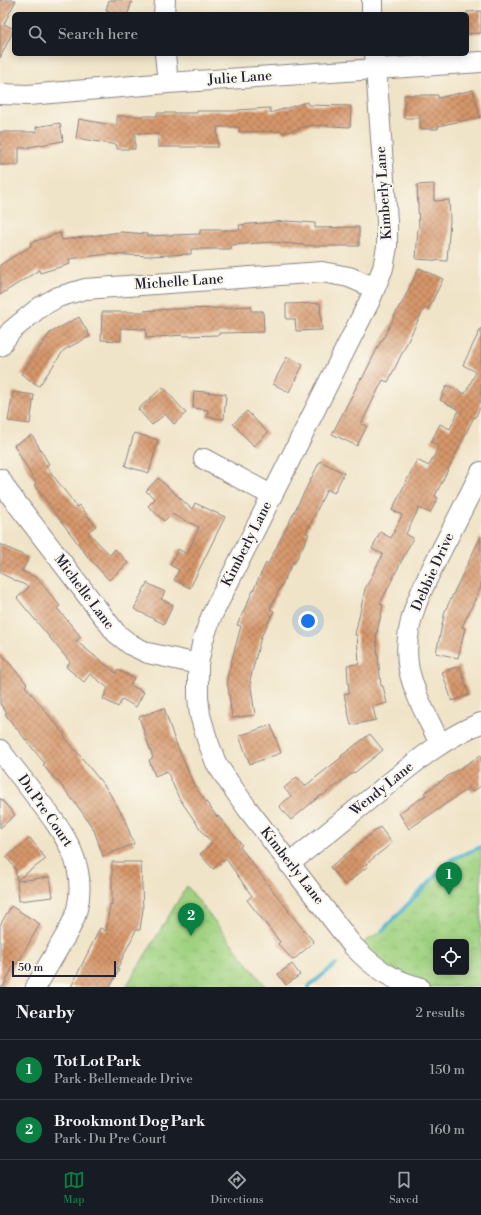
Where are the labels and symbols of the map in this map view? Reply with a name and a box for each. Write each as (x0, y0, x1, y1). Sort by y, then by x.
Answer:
street label: Julie Lane (206, 67, 273, 89)
street label: Kimberly Lane (372, 146, 396, 240)
street label: Michelle Lane (134, 270, 224, 294)
street label: Kimberly Lane (218, 498, 276, 590)
street label: Debbie Drive (408, 530, 458, 614)
street label: Michelle Lane (50, 551, 118, 633)
your location (298, 611, 318, 631)
street label: Wendy Lane (346, 758, 418, 821)
street label: Du Pre Court (14, 771, 77, 851)
street label: Kimberly Lane (256, 824, 328, 908)
pin: 1 (436, 862, 462, 895)
pin: 2 (178, 903, 204, 936)
scale bar (12, 959, 116, 978)

